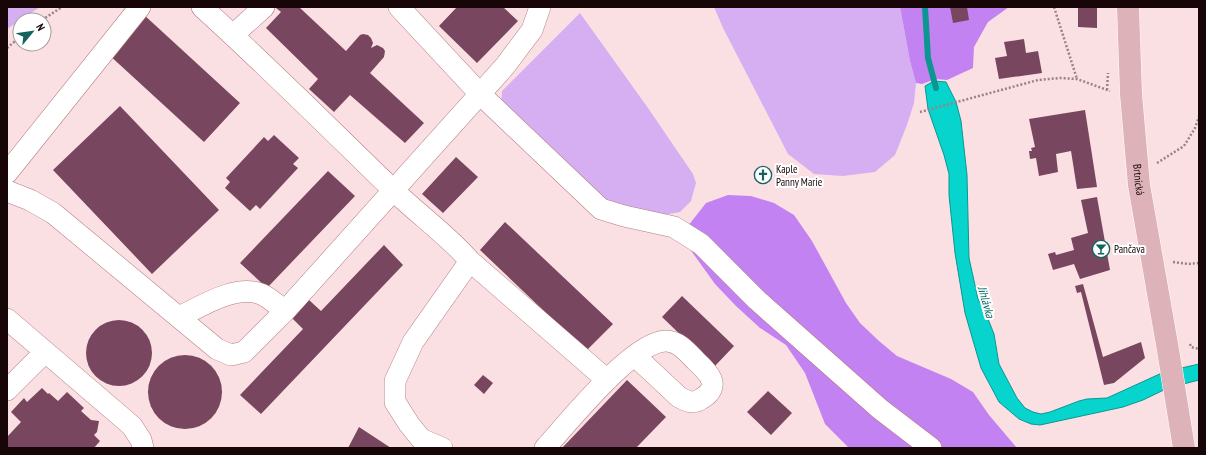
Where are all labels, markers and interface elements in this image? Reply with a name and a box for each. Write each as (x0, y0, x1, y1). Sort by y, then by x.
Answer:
north arrow (12, 12, 52, 52)
text: N (33, 21, 48, 33)
place label: Kaple Panny Marie (776, 162, 823, 189)
street label: Brtnická (1130, 163, 1148, 196)
church icon: Kaple Panny Marie (753, 165, 773, 185)
bar icon: Pančava (1091, 239, 1111, 259)
place label: Pančava (1114, 242, 1145, 256)
water label: Jihlávka (975, 283, 998, 321)

